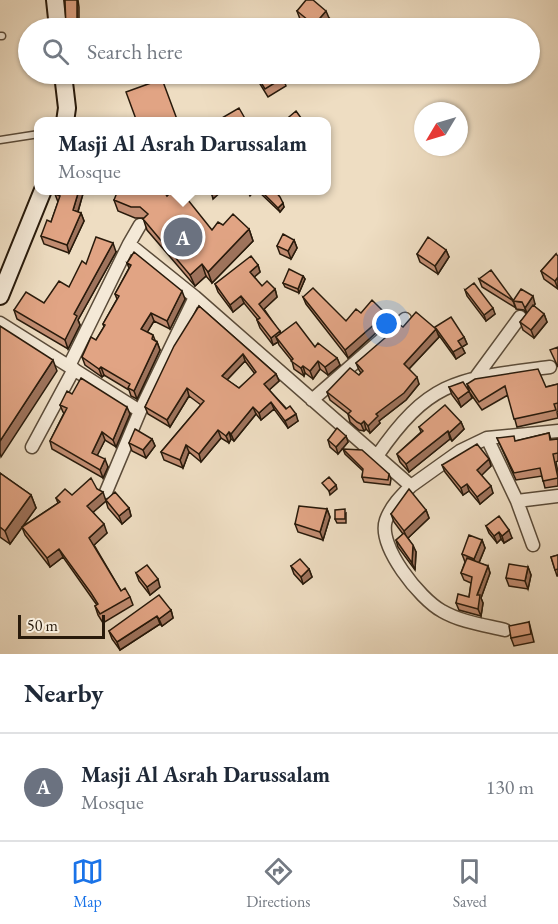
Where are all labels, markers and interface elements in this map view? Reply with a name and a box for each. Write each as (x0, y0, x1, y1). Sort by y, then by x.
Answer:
search box (18, 18, 540, 84)
icon: search (39, 35, 72, 68)
text: Search here (87, 37, 182, 66)
north arrow (414, 102, 468, 156)
popup (34, 117, 331, 195)
text: Masji Al Asrah Darussalam (58, 129, 307, 158)
text: Mosque (58, 158, 121, 184)
pin: A (164, 214, 202, 260)
your location (372, 309, 401, 338)
scale bar (18, 612, 105, 640)
text: 50 m (27, 615, 58, 636)
text: Nearby (24, 676, 104, 710)
text: Masji Al Asrah Darussalam (81, 760, 330, 789)
text: A (36, 774, 51, 800)
text: 130 m (486, 774, 534, 800)
text: Mosque (81, 789, 144, 815)
tab: Map (71, 855, 104, 912)
tab: Directions (246, 855, 311, 912)
tab: Saved (453, 855, 487, 912)

